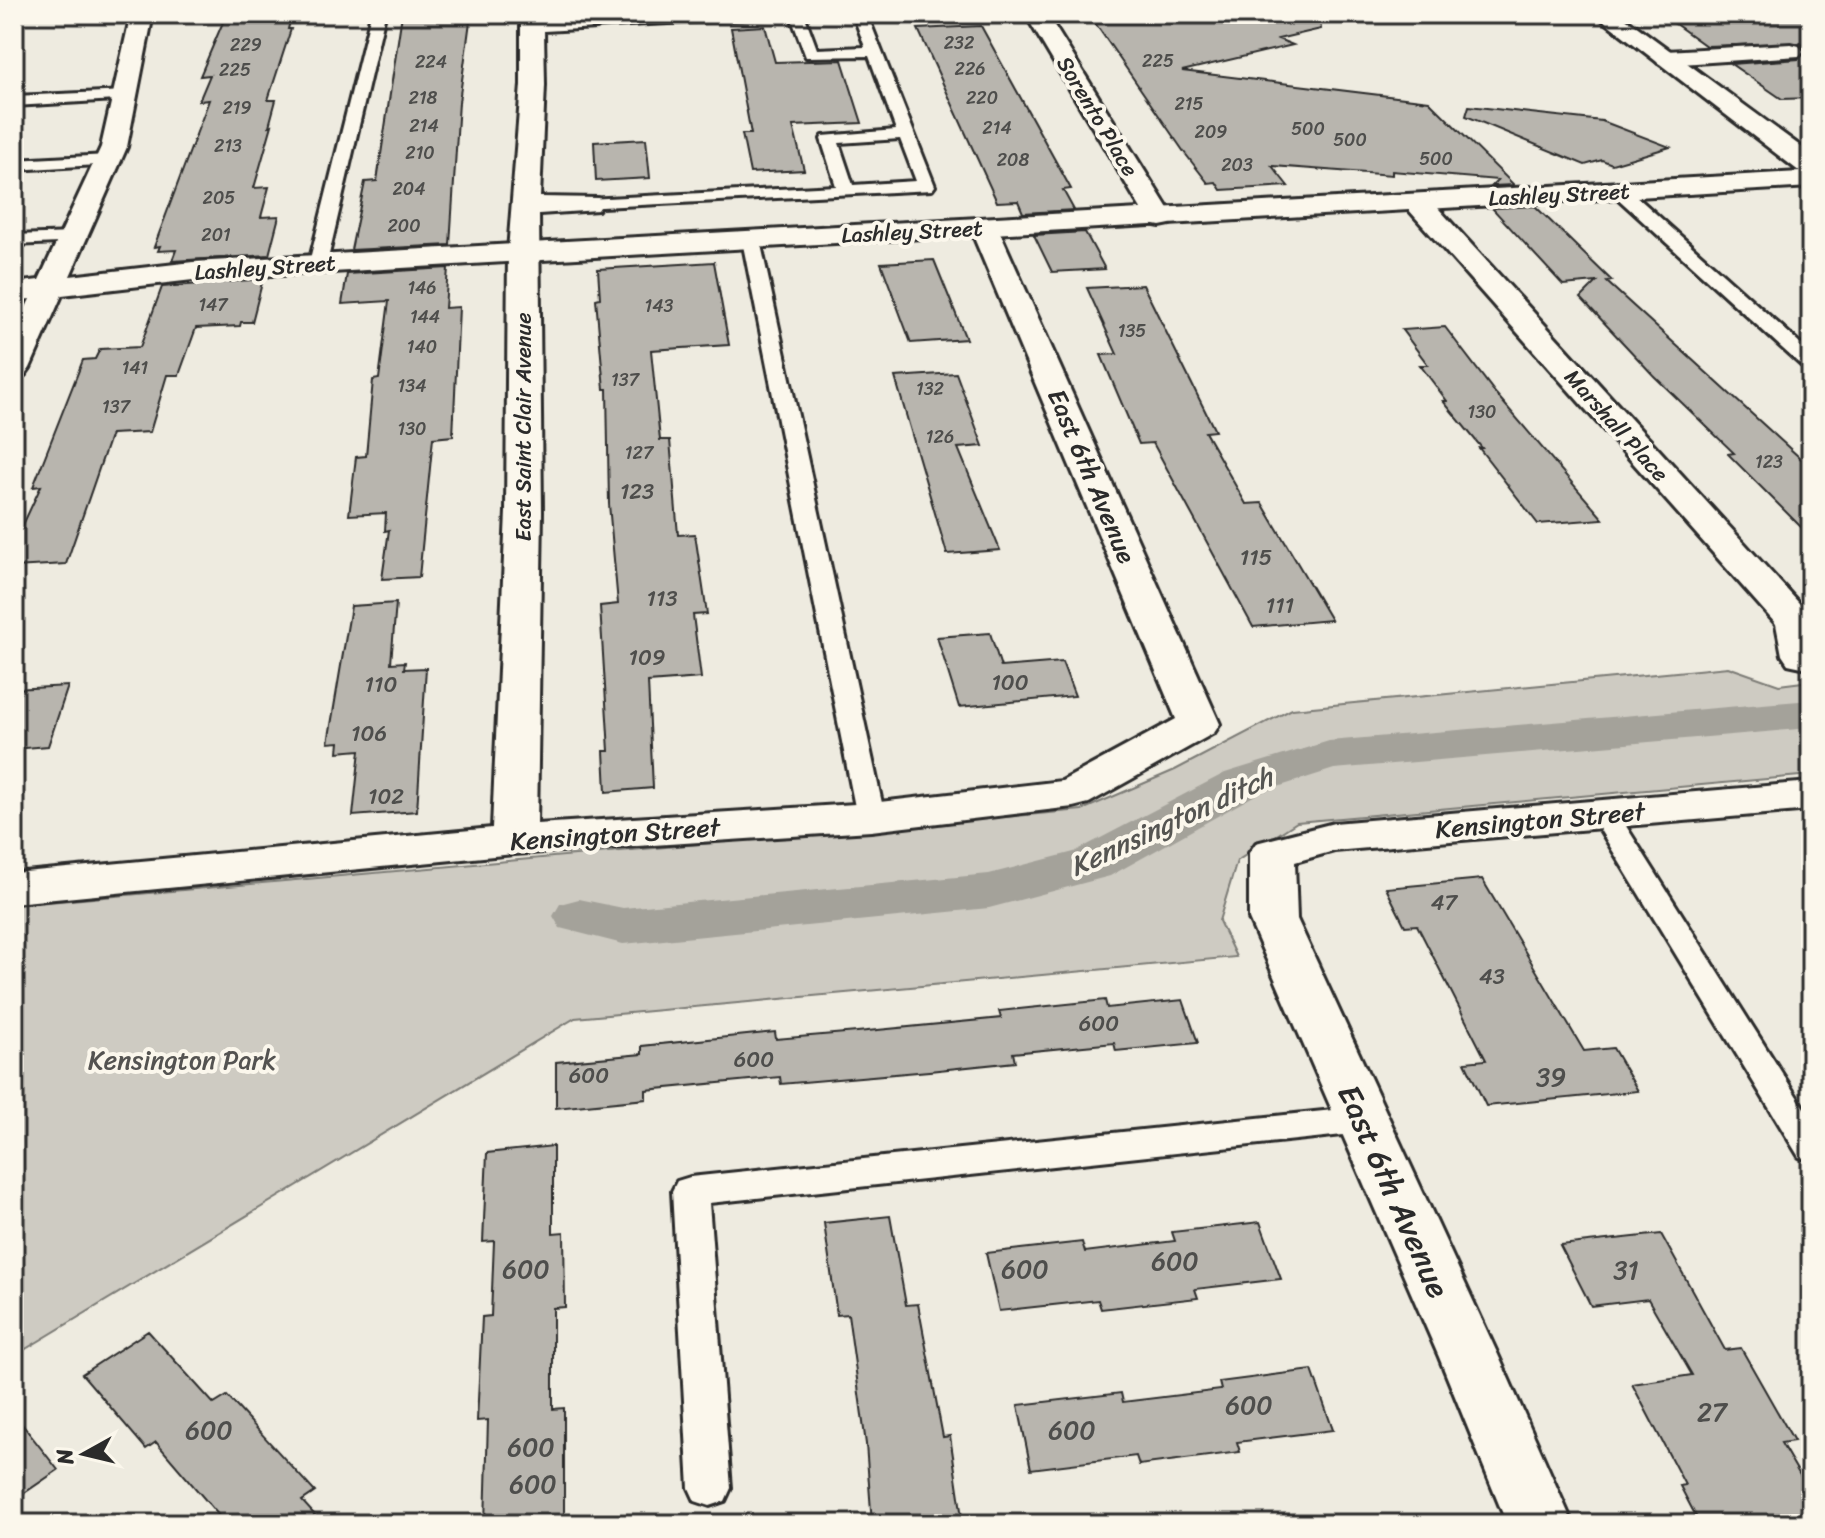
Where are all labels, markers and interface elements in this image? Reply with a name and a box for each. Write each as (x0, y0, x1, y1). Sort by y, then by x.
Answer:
house number: 232 (944, 27, 974, 59)
house number: 229 (230, 29, 262, 61)
house number: 225 (1142, 45, 1174, 77)
house number: 224 (415, 46, 447, 78)
street label: Sorento Place (1046, 48, 1149, 184)
house number: 226 (955, 53, 986, 85)
house number: 225 (219, 54, 251, 86)
house number: 218 (409, 82, 438, 114)
house number: 220 (966, 82, 998, 114)
house number: 215 (1174, 88, 1204, 120)
house number: 219 (222, 92, 252, 124)
house number: 214 (409, 110, 439, 142)
house number: 214 (982, 112, 1012, 144)
house number: 500 (1291, 113, 1325, 145)
house number: 209 (1195, 116, 1227, 148)
house number: 500 (1333, 124, 1367, 156)
house number: 213 (214, 130, 242, 162)
house number: 210 (405, 137, 435, 169)
house number: 500 (1419, 143, 1453, 175)
house number: 208 (997, 144, 1029, 176)
house number: 203 (1221, 149, 1253, 181)
street label: Lashley Street (1487, 171, 1631, 218)
house number: 204 (392, 173, 426, 205)
house number: 205 (203, 182, 235, 214)
street label: Lashley Street (840, 208, 984, 255)
house number: 200 (387, 210, 421, 242)
house number: 201 (201, 219, 231, 251)
street label: Lashley Street (193, 243, 337, 292)
house number: 146 (407, 272, 437, 304)
house number: 147 (198, 289, 229, 321)
house number: 143 (645, 290, 674, 322)
house number: 144 (410, 301, 440, 333)
street label: East Saint Clair Avenue (504, 313, 543, 542)
house number: 135 (1118, 315, 1146, 347)
house number: 140 (407, 331, 437, 363)
house number: 141 (122, 352, 149, 384)
street label: Marshall Place (1555, 360, 1679, 491)
house number: 137 (611, 364, 641, 396)
house number: 134 (398, 370, 426, 402)
house number: 132 (916, 373, 944, 405)
street label: East 6th Avenue (1034, 381, 1150, 571)
house number: 137 (102, 391, 132, 423)
house number: 130 (1468, 396, 1496, 428)
house number: 130 (398, 413, 426, 445)
house number: 126 (926, 421, 954, 453)
house number: 127 (625, 437, 655, 469)
house number: 123 (1755, 446, 1783, 478)
house number: 123 (620, 472, 654, 511)
house number: 115 (1240, 538, 1272, 577)
house number: 113 (647, 579, 677, 618)
house number: 111 (1266, 586, 1294, 625)
house number: 109 (629, 638, 665, 677)
house number: 100 (991, 663, 1029, 702)
house number: 110 (365, 665, 397, 704)
house number: 106 (351, 714, 387, 753)
water label: Kennsington ditch (1061, 752, 1283, 890)
house number: 102 (368, 777, 404, 816)
street label: Kensington Street (1433, 788, 1648, 852)
street label: Kensington Street (509, 804, 723, 864)
house number: 47 (1431, 883, 1459, 922)
house number: 43 (1479, 957, 1505, 996)
house number: 600 (1079, 1004, 1119, 1043)
park label: Kensington Park (88, 1037, 276, 1083)
house number: 600 (734, 1040, 774, 1079)
house number: 39 (1536, 1054, 1566, 1100)
house number: 600 (569, 1056, 609, 1095)
street label: East 6th Avenue (1321, 1075, 1466, 1308)
house number: 600 (1151, 1238, 1199, 1284)
house number: 600 (502, 1246, 550, 1292)
house number: 600 (1001, 1246, 1049, 1292)
house number: 31 (1613, 1247, 1639, 1293)
house number: 600 (1225, 1382, 1273, 1428)
house number: 27 (1697, 1389, 1729, 1435)
house number: 600 (185, 1407, 233, 1453)
house number: 600 (1048, 1407, 1096, 1453)
north arrow (44, 1414, 124, 1494)
house number: 600 (507, 1424, 555, 1470)
text: N (44, 1446, 85, 1468)
house number: 600 (509, 1461, 557, 1507)

